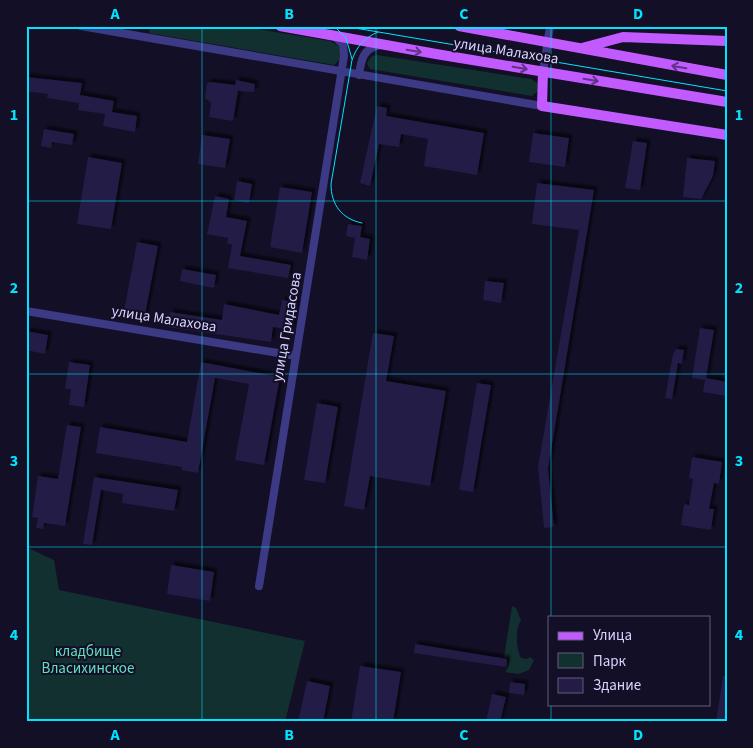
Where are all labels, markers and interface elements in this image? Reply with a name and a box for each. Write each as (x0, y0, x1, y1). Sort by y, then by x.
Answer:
text: A (109, 3, 120, 25)
text: B (284, 3, 294, 25)
text: C (459, 3, 469, 25)
text: D (633, 3, 643, 25)
street label: улица Малахова (452, 32, 560, 70)
one-way arrow (406, 46, 422, 56)
one-way arrow (671, 61, 687, 71)
one-way arrow (511, 63, 527, 73)
one-way arrow (582, 75, 598, 85)
text: 1 (10, 104, 18, 126)
text: 1 (735, 104, 743, 126)
street label: улица Гридасова (267, 270, 307, 384)
text: 2 (10, 277, 18, 299)
text: 2 (735, 277, 743, 299)
street label: улица Малахова (110, 300, 218, 338)
text: 3 (10, 450, 18, 472)
text: 3 (735, 450, 743, 472)
legend (548, 616, 710, 706)
text: 4 (10, 624, 19, 646)
text: 4 (735, 624, 744, 646)
text: Улица (593, 625, 632, 646)
park label: кладбище Власихинское (42, 641, 134, 679)
text: Парк (593, 651, 627, 672)
text: Здание (593, 675, 641, 696)
text: A (109, 724, 120, 746)
text: B (284, 724, 294, 746)
text: C (459, 724, 469, 746)
text: D (633, 724, 643, 746)

